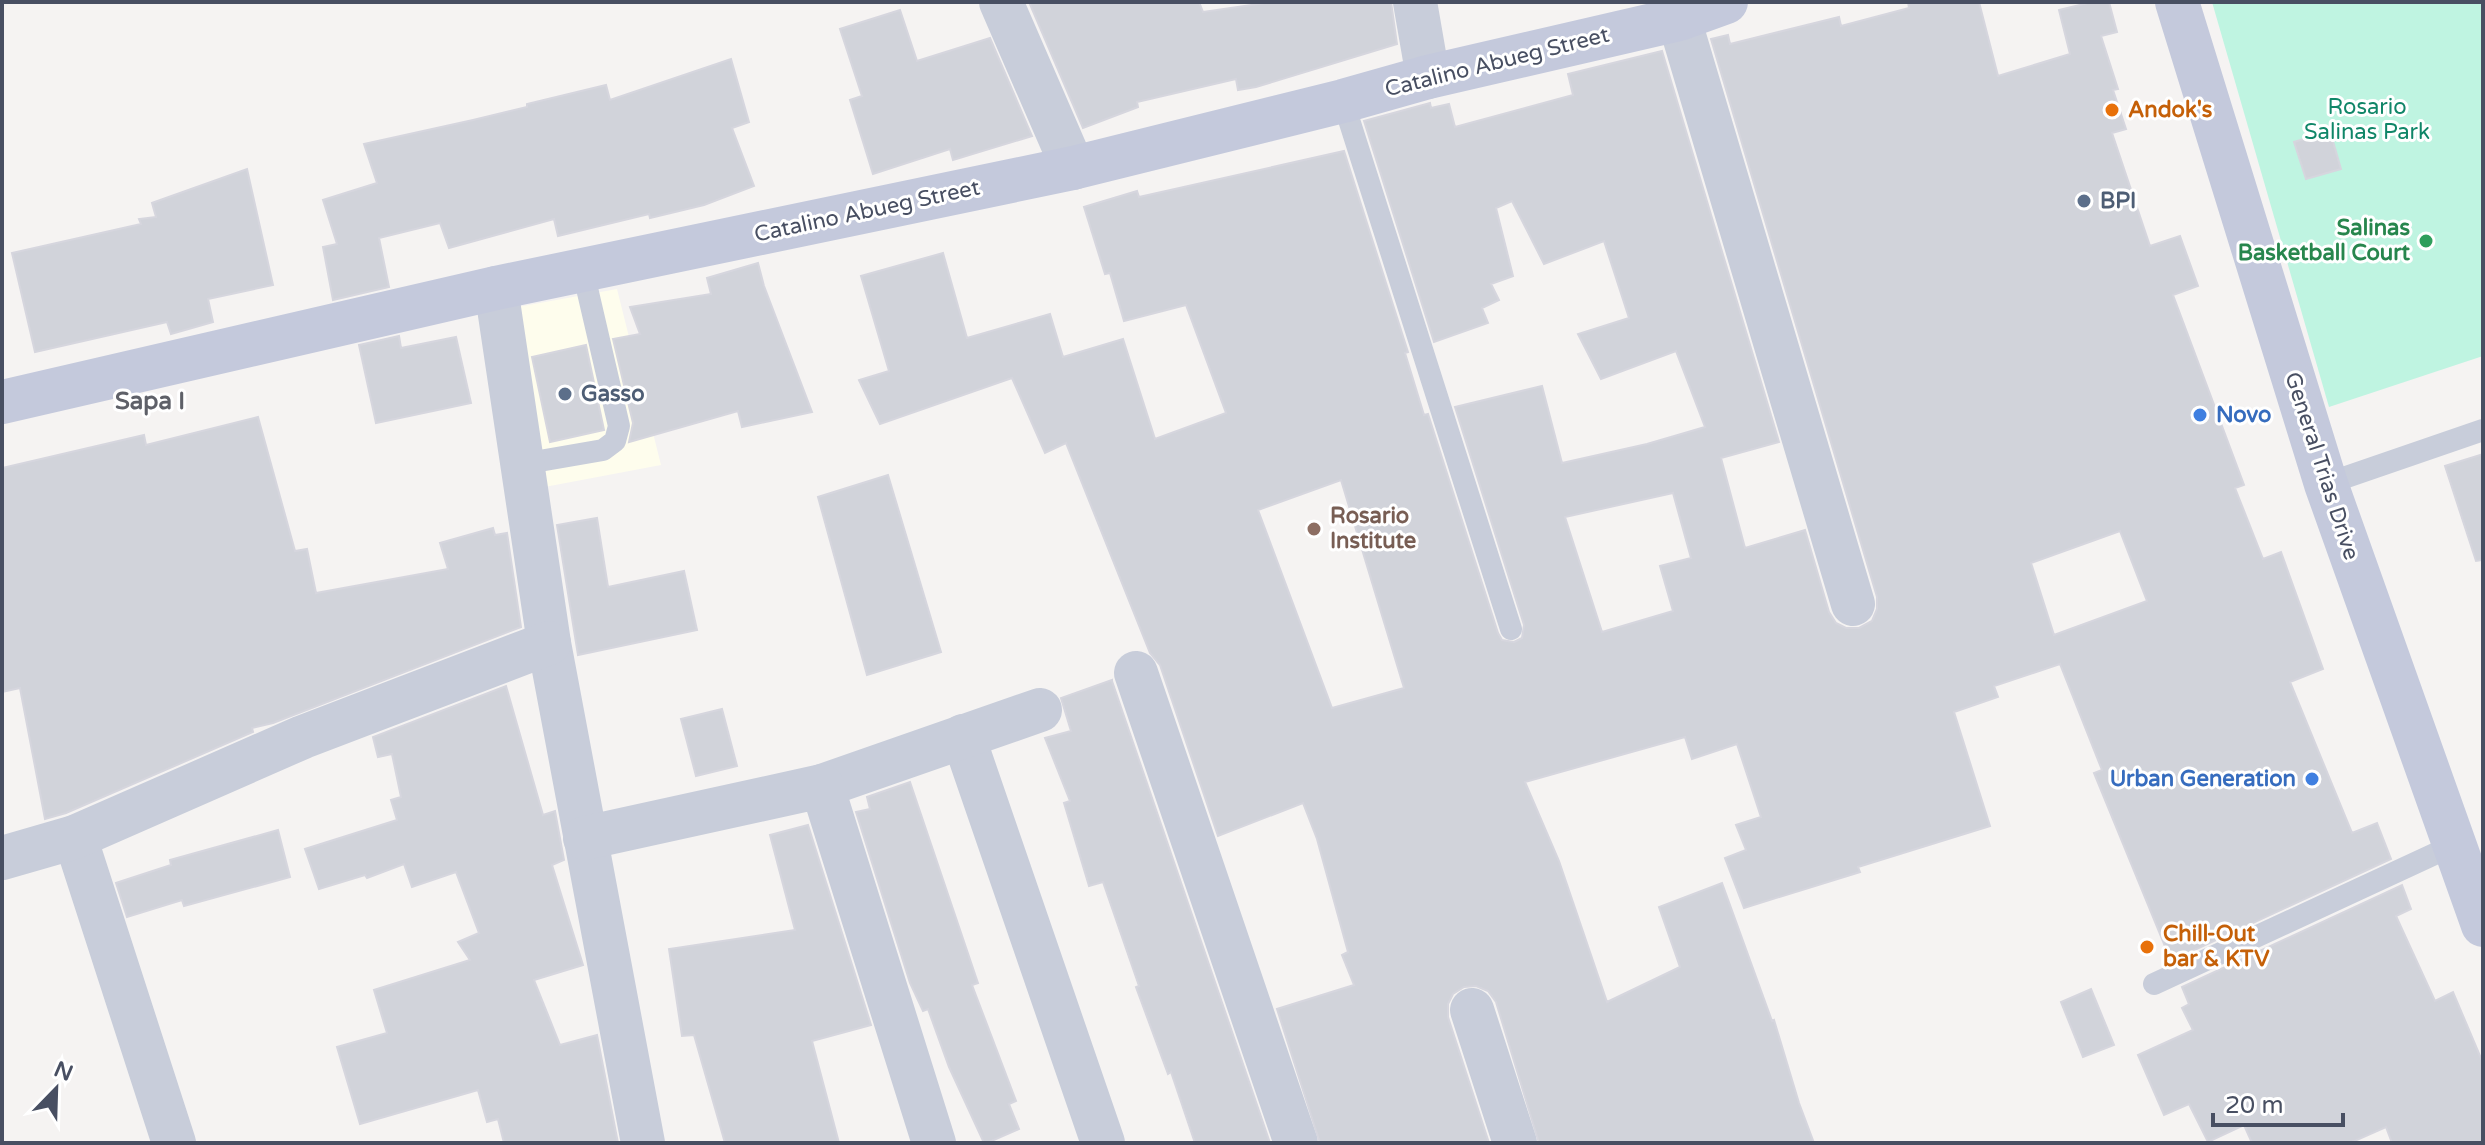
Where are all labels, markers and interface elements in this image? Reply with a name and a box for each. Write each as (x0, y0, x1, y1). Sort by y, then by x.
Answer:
street label: Catalino Abueg Street (1382, 22, 1612, 102)
park label: Rosario Salinas Park (2304, 94, 2430, 145)
place label: Andok's (2128, 97, 2213, 123)
marker: Andok's (2103, 101, 2121, 119)
street label: Catalino Abueg Street (752, 174, 982, 248)
place label: BPI (2100, 188, 2136, 214)
marker: BPI (2075, 192, 2093, 210)
place label: Salinas Basketball Court (2238, 215, 2411, 266)
marker: Salinas Basketball Court (2417, 232, 2435, 250)
street label: General Trias Drive (2279, 369, 2365, 563)
place label: Gasso (581, 381, 645, 407)
marker: Gasso (556, 385, 574, 403)
district label: Sapa I (115, 387, 185, 416)
place label: Novo (2216, 402, 2271, 428)
marker: Novo (2191, 406, 2209, 424)
place label: Rosario Institute (1330, 503, 1416, 554)
marker: Rosario Institute (1305, 520, 1323, 538)
place label: Urban Generation (2110, 766, 2296, 792)
marker: Urban Generation (2303, 770, 2321, 788)
place label: Chill-Out bar & KTV (2163, 921, 2270, 972)
marker: Chill-Out bar & KTV (2138, 938, 2156, 956)
north arrow (16, 1049, 96, 1129)
text: N (50, 1056, 77, 1087)
scale bar (2213, 1077, 2343, 1127)
text: 20 m (2225, 1091, 2283, 1120)

